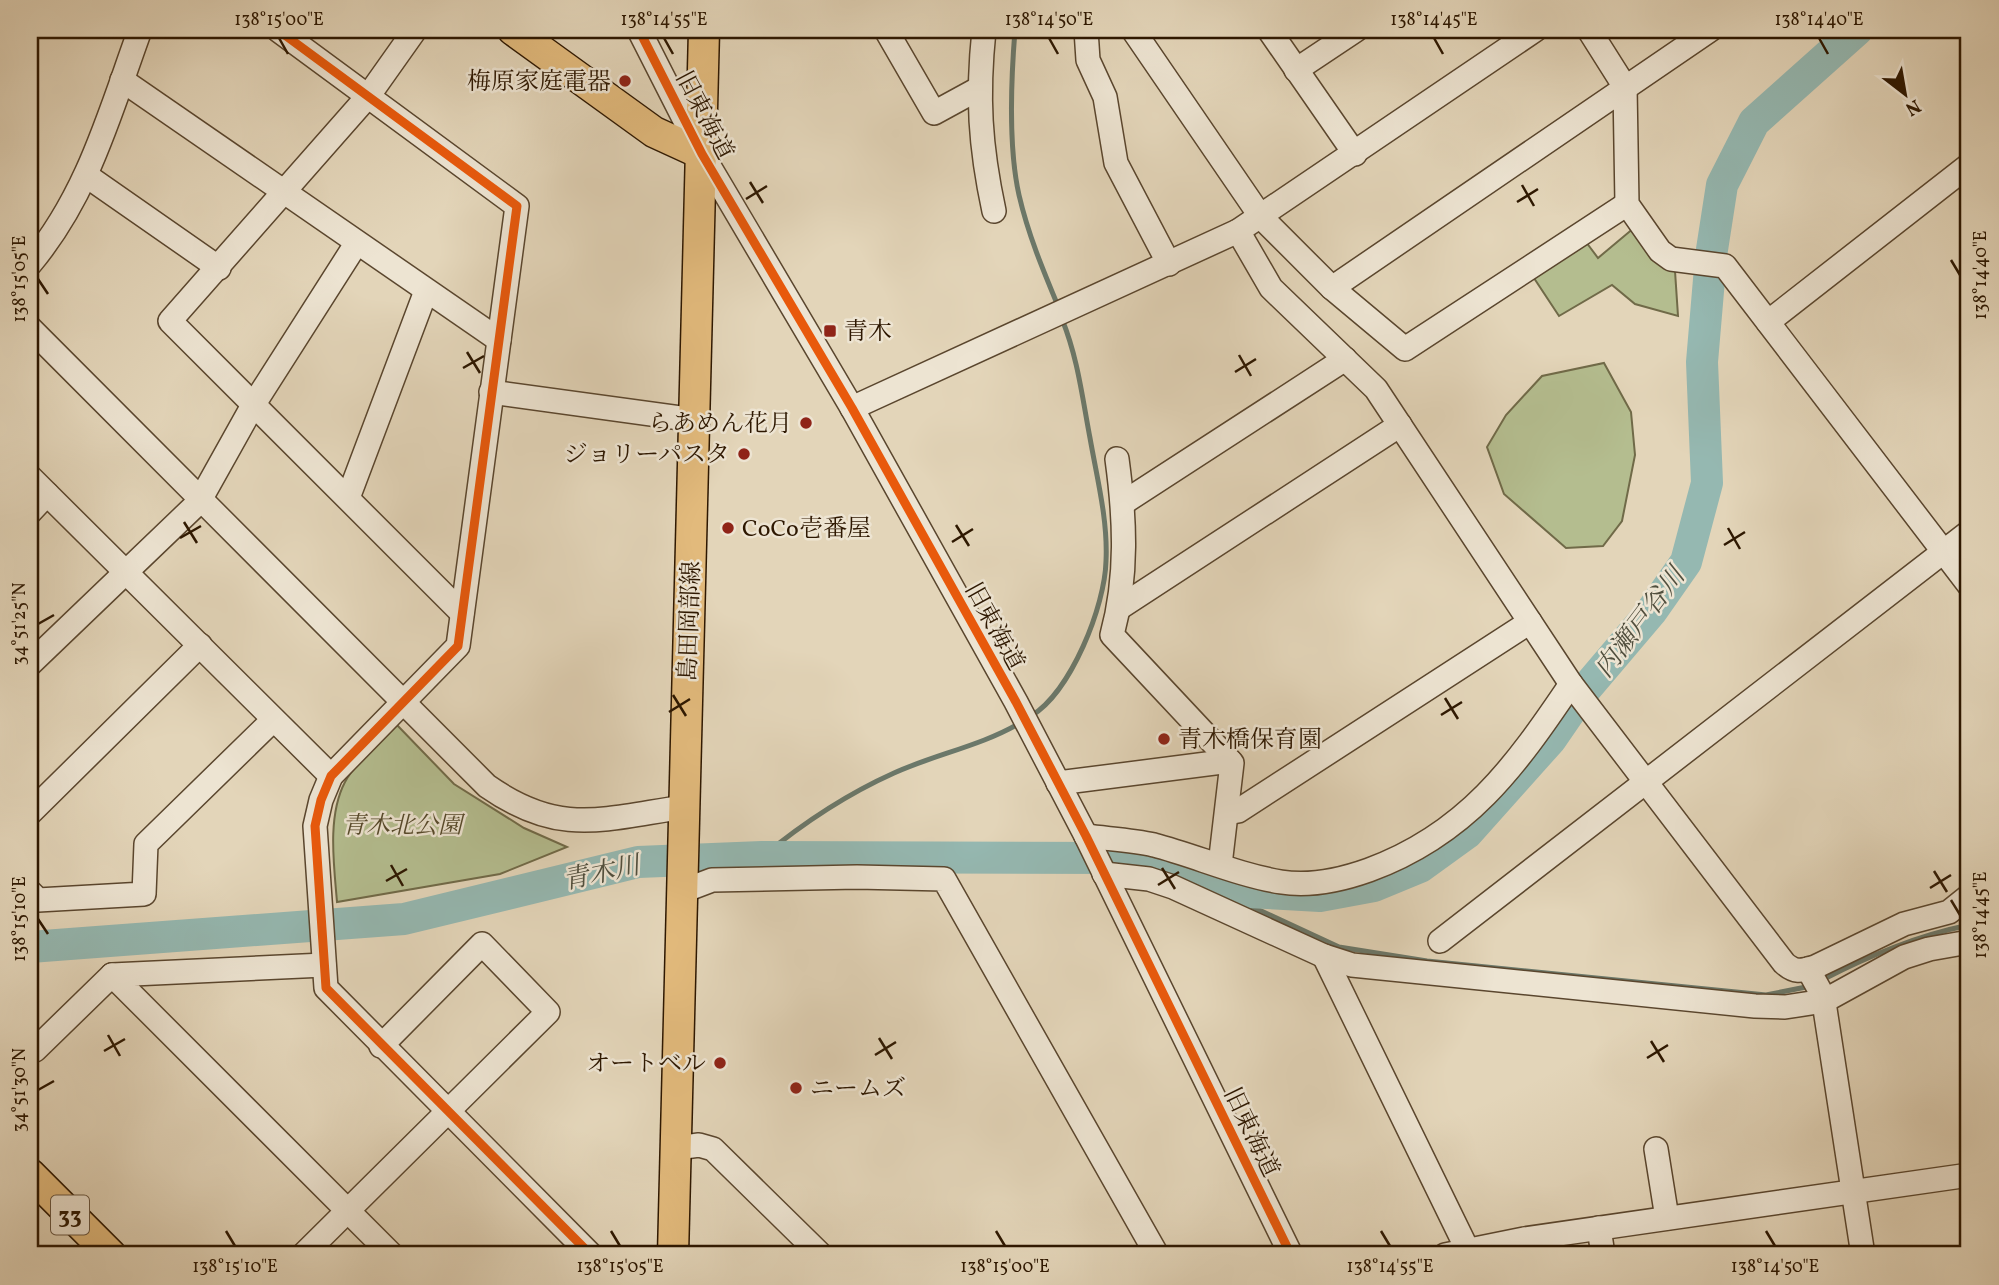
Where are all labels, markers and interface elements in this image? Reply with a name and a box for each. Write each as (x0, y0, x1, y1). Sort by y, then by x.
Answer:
text: 138°15'00"E (234, 8, 324, 33)
text: 138°14'55"E (620, 8, 708, 33)
text: 138°14'50"E (1005, 8, 1093, 33)
text: 138°14'45"E (1390, 8, 1478, 33)
text: 138°14'40"E (1774, 8, 1864, 33)
north arrow (1870, 60, 1940, 130)
place label: 梅原家庭電器 (467, 66, 611, 100)
street label: 旧東海道 (666, 66, 741, 166)
marker: 梅原家庭電器 (617, 73, 633, 89)
text: N (1900, 92, 1925, 122)
text: 138°14'40"E (1969, 230, 1994, 320)
text: 138°15'05"E (8, 235, 33, 323)
place label: 青木 (844, 316, 892, 350)
marker: 青木 (822, 323, 838, 339)
place label: らあめん花月 (648, 408, 792, 442)
marker: らあめん花月 (798, 415, 814, 431)
place label: ジョリーパスタ (564, 439, 730, 473)
marker: ジョリーパスタ (736, 446, 752, 462)
place label: CoCo壱番屋 (742, 513, 871, 547)
marker: CoCo壱番屋 (720, 520, 736, 536)
water label: 内瀬戸谷川 (1587, 558, 1696, 686)
street label: 島田岡部線 (672, 561, 710, 682)
street label: 旧東海道 (955, 577, 1031, 677)
text: 34°51'25"N (8, 582, 33, 666)
place label: 青木橋保育園 (1178, 724, 1322, 758)
marker: 青木橋保育園 (1156, 731, 1172, 747)
park label: 青木北公園 (342, 810, 466, 844)
water label: 青木川 (560, 848, 646, 900)
text: 138°14'45"E (1969, 871, 1994, 959)
text: 138°15'10"E (8, 876, 33, 962)
text: 34°51'30"N (8, 1048, 33, 1132)
place label: オートベル (586, 1048, 706, 1082)
marker: オートベル (712, 1055, 728, 1071)
place label: ニームズ (810, 1073, 906, 1107)
marker: ニームズ (788, 1080, 804, 1096)
street label: 旧東海道 (1214, 1082, 1287, 1183)
road number: 33 (51, 1196, 89, 1234)
text: 138°15'10"E (192, 1255, 278, 1280)
text: 138°15'05"E (576, 1255, 664, 1280)
text: 138°15'00"E (960, 1255, 1050, 1280)
text: 138°14'55"E (1346, 1255, 1434, 1280)
text: 138°14'50"E (1731, 1255, 1819, 1280)

